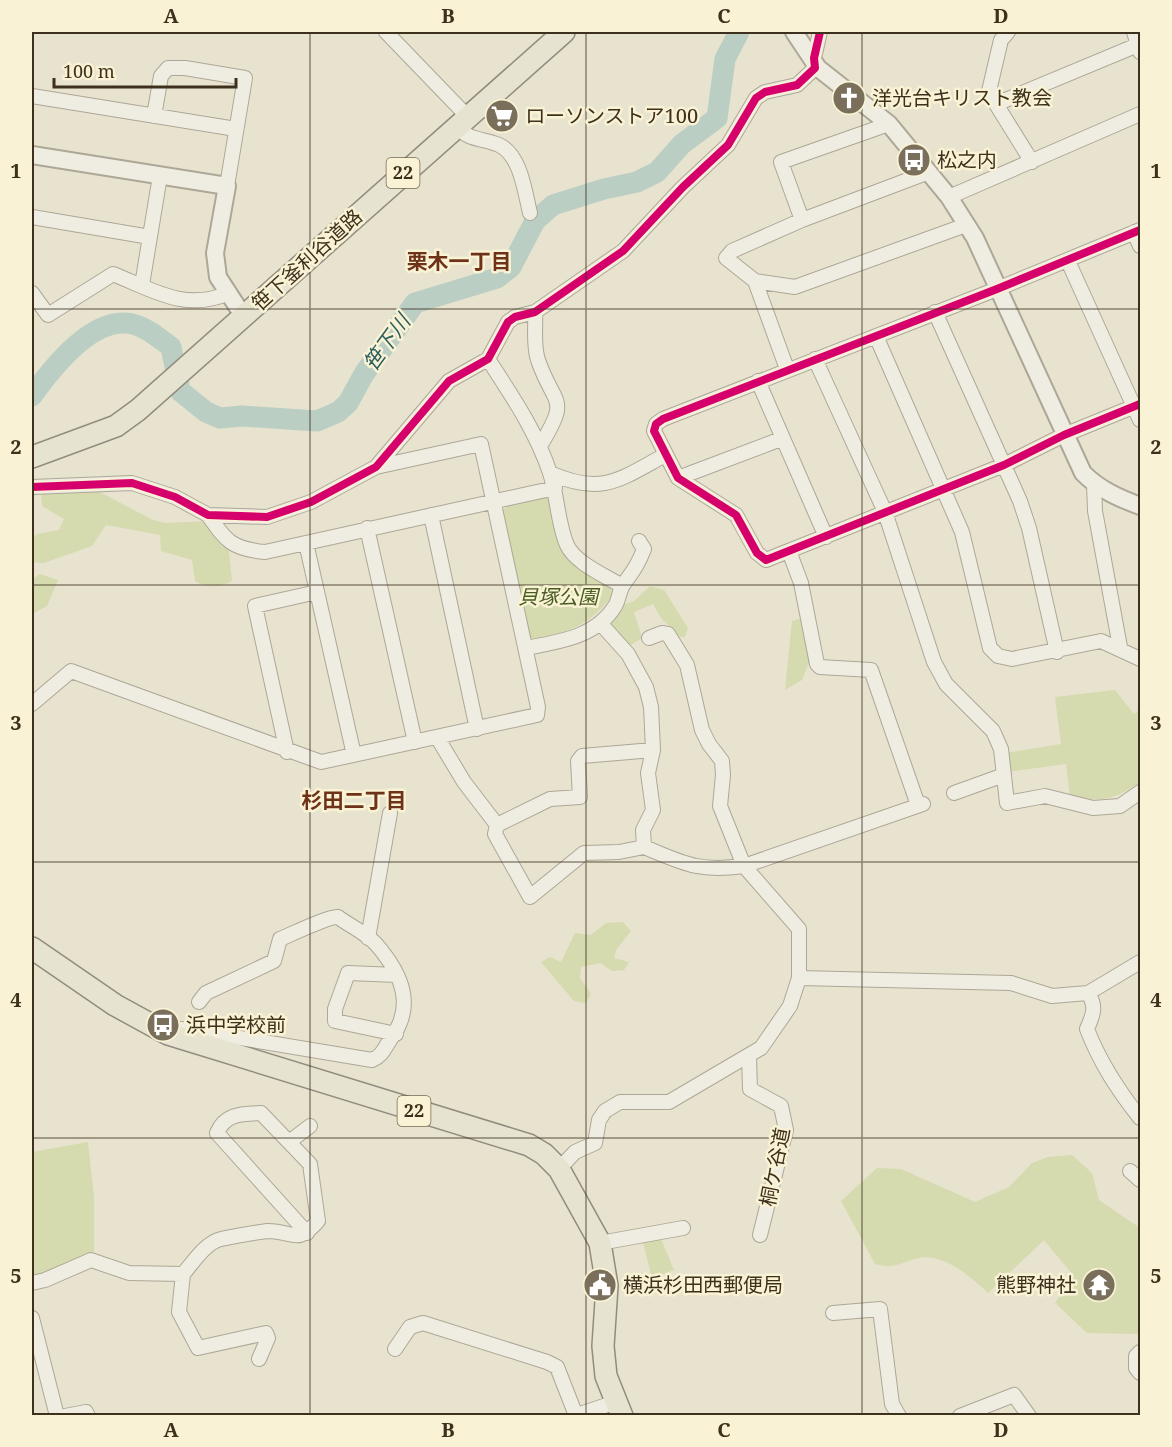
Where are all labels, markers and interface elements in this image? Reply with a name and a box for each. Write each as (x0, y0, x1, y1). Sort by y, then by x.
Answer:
text: A (163, 2, 179, 29)
text: B (441, 2, 455, 29)
text: C (717, 2, 731, 29)
text: D (993, 2, 1009, 29)
scale bar (54, 51, 236, 89)
text: 100 m (63, 59, 115, 83)
church icon: 洋光台キリスト教会 (831, 80, 867, 116)
place label: 洋光台キリスト教会 (872, 84, 1052, 111)
supermarket icon: ローソンストア100 (484, 98, 520, 134)
place label: ローソンストア100 (525, 102, 698, 129)
bus stop icon: 松之内 (896, 142, 932, 178)
place label: 松之内 (937, 146, 997, 173)
text: 1 (10, 157, 22, 184)
text: 1 (1150, 157, 1162, 184)
road number: 22 (386, 158, 420, 188)
street label: 笹下釜利谷道路 (246, 203, 368, 317)
district label: 栗木一丁目 (407, 247, 512, 275)
water label: 笹下川 (356, 307, 417, 376)
text: 2 (10, 433, 22, 460)
text: 2 (1150, 433, 1162, 460)
park label: 貝塚公園 (518, 583, 601, 610)
text: 3 (10, 709, 22, 736)
text: 3 (1150, 709, 1162, 736)
district label: 杉田二丁目 (302, 786, 407, 814)
text: 4 (10, 986, 22, 1013)
text: 4 (1150, 986, 1162, 1013)
bus stop icon: 浜中学校前 (145, 1007, 181, 1043)
place label: 浜中学校前 (186, 1011, 286, 1038)
road number: 22 (398, 1096, 430, 1126)
street label: 桐ケ谷道 (754, 1125, 795, 1209)
text: 5 (10, 1262, 22, 1289)
text: 5 (1150, 1262, 1162, 1289)
public building icon: 横浜杉田西郵便局 (582, 1267, 618, 1303)
temple icon: 熊野神社 (1081, 1267, 1117, 1303)
place label: 横浜杉田西郵便局 (623, 1271, 783, 1298)
place label: 熊野神社 (996, 1271, 1076, 1298)
text: A (163, 1416, 179, 1443)
text: B (441, 1416, 455, 1443)
text: C (717, 1416, 731, 1443)
text: D (993, 1416, 1009, 1443)

